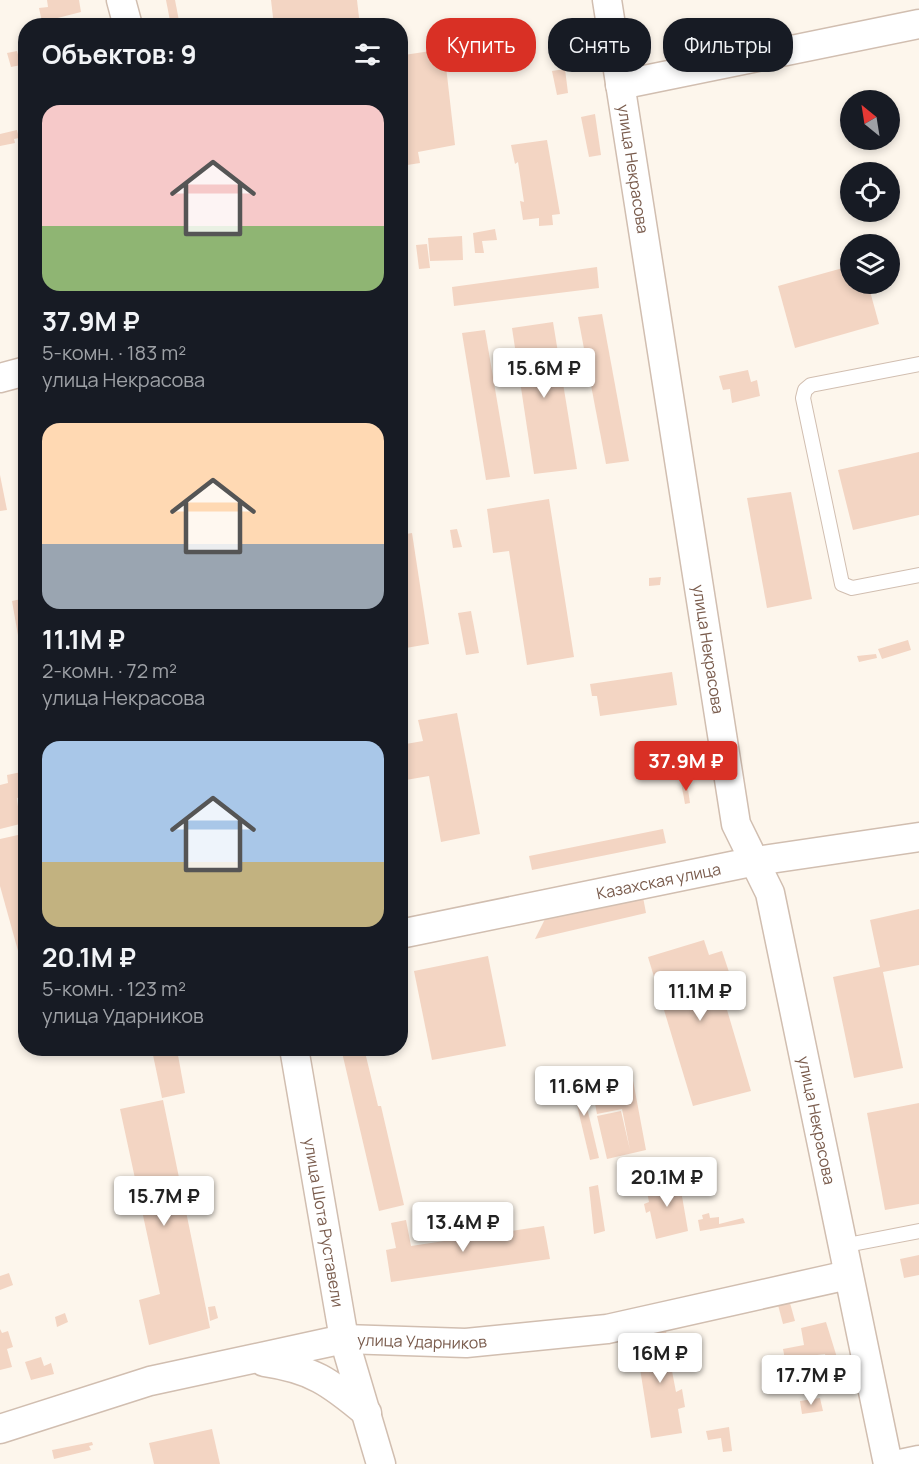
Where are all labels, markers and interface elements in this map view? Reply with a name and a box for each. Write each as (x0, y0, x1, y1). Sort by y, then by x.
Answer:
chip: Купить (426, 18, 536, 72)
chip: Снять (548, 18, 651, 72)
chip: Фильтры (663, 18, 793, 72)
text: Объектов: 9 (42, 36, 197, 72)
icon: filters (351, 38, 384, 71)
north arrow (840, 90, 900, 150)
map controls (840, 90, 900, 294)
street label: улица Некрасова (612, 103, 654, 235)
icon: home (159, 144, 267, 252)
button: locate (840, 162, 900, 222)
button: layers (840, 234, 900, 294)
text: 37.9M ₽ (42, 303, 140, 339)
text: 5-комн. · 183 m² (42, 339, 186, 366)
pin: 15.6M ₽ (489, 348, 599, 399)
text: 15.6M ₽ (507, 354, 581, 381)
text: улица Некрасова (42, 366, 205, 393)
icon: home (159, 462, 267, 570)
street label: улица Некрасова (688, 583, 730, 715)
text: 11.1M ₽ (42, 621, 125, 657)
text: 2-комн. · 72 m² (42, 657, 177, 684)
text: улица Некрасова (42, 684, 205, 711)
pin: 37.9M ₽ (631, 741, 741, 792)
text: 37.9M ₽ (648, 747, 724, 774)
icon: home (159, 780, 267, 888)
street label: Казахская улица (594, 857, 723, 904)
text: 20.1M ₽ (42, 939, 136, 975)
pin: 11.1M ₽ (645, 971, 755, 1022)
text: 5-комн. · 123 m² (42, 975, 186, 1002)
text: 11.1M ₽ (668, 977, 732, 1004)
text: улица Ударников (42, 1002, 204, 1029)
street label: улица Некрасова (793, 1054, 841, 1186)
pin: 11.6M ₽ (529, 1066, 639, 1117)
text: 11.6M ₽ (549, 1072, 619, 1099)
street label: улица Шота Руставели (299, 1136, 349, 1309)
pin: 20.1M ₽ (612, 1157, 722, 1208)
text: 20.1M ₽ (631, 1163, 703, 1190)
pin: 15.7M ₽ (109, 1176, 219, 1227)
text: 15.7M ₽ (128, 1182, 200, 1209)
pin: 13.4M ₽ (408, 1202, 518, 1253)
text: 13.4M ₽ (426, 1208, 500, 1235)
street label: улица Ударников (357, 1328, 488, 1354)
pin: 16M ₽ (618, 1333, 702, 1384)
text: 16M ₽ (632, 1339, 688, 1366)
pin: 17.7M ₽ (756, 1355, 866, 1406)
text: 17.7M ₽ (776, 1361, 846, 1388)

